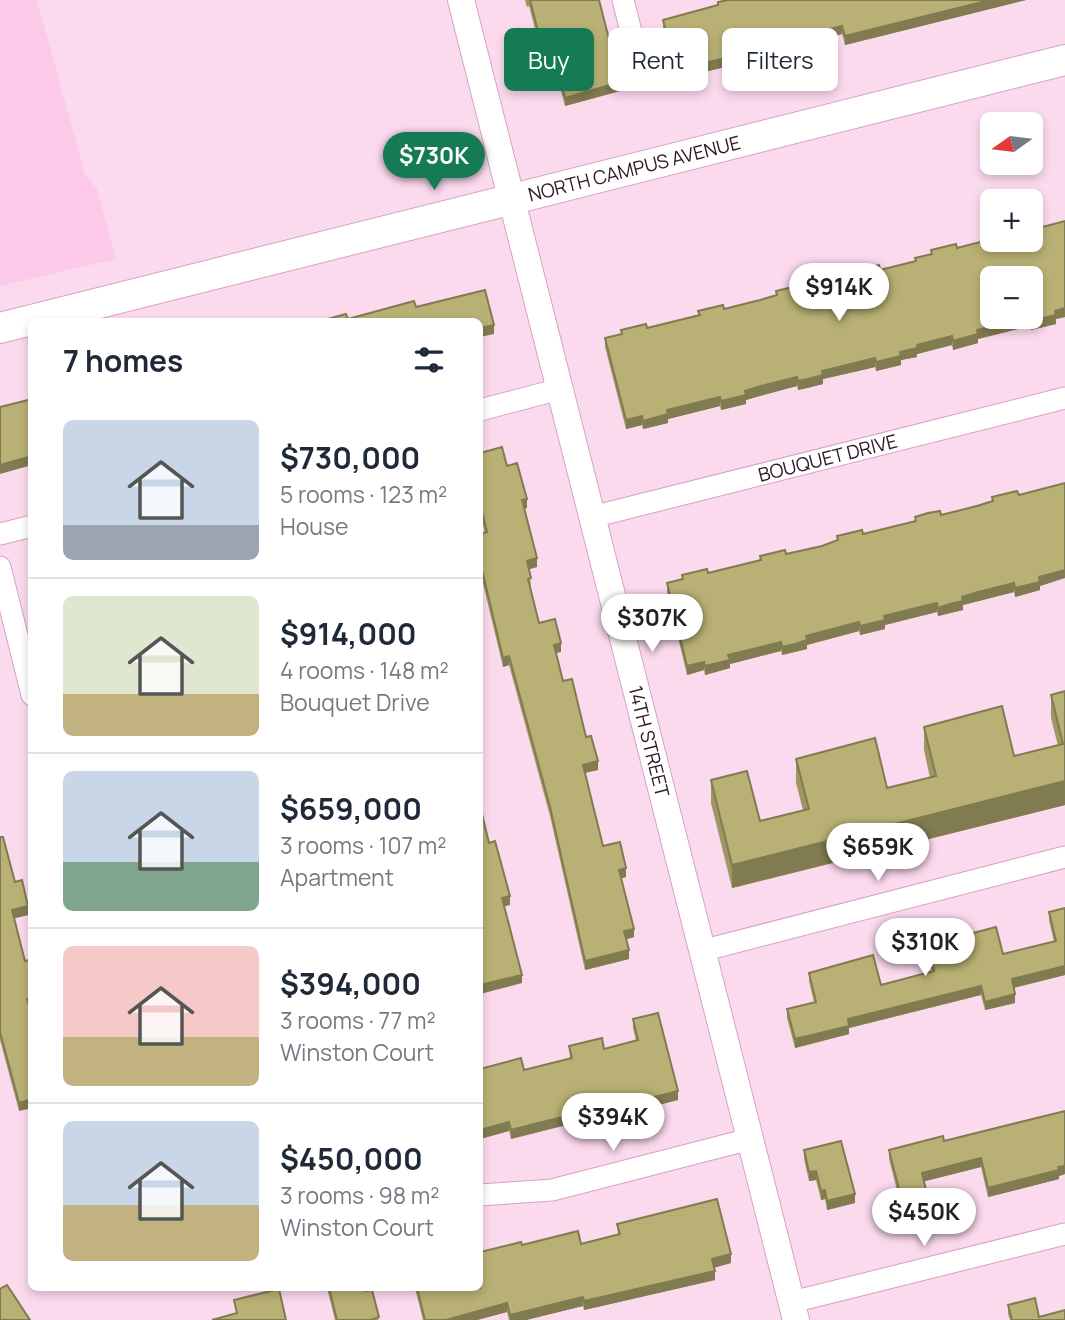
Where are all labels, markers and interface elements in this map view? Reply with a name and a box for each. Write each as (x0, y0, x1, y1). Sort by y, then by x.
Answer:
chip: Buy (504, 28, 594, 91)
chip: Rent (608, 28, 708, 91)
chip: Filters (722, 28, 838, 91)
north arrow (980, 112, 1043, 175)
map controls (980, 112, 1043, 329)
street label: NORTH CAMPUS AVENUE (525, 129, 743, 208)
pin: $730K (385, 132, 483, 192)
text: $730K (399, 139, 469, 171)
button: + (980, 189, 1043, 252)
pin: $914K (790, 264, 888, 323)
button: − (980, 266, 1043, 329)
text: $914K (805, 270, 873, 302)
text: 7 homes (63, 340, 183, 381)
icon: filters (410, 341, 448, 379)
street label: BOUQUET DRIVE (755, 428, 900, 488)
text: $730,000 (280, 437, 420, 478)
icon: home (119, 448, 203, 532)
text: 5 rooms · 123 m² (280, 478, 447, 510)
text: House (280, 510, 349, 542)
pin: $307K (603, 594, 701, 654)
text: $307K (617, 601, 687, 633)
text: $914,000 (280, 613, 417, 654)
icon: home (119, 624, 203, 708)
text: 4 rooms · 148 m² (280, 654, 449, 686)
street label: 14TH STREET (623, 683, 676, 800)
text: Bouquet Drive (280, 686, 430, 718)
text: $659,000 (280, 788, 422, 829)
icon: home (119, 799, 203, 883)
pin: $659K (829, 824, 927, 883)
text: 3 rooms · 107 m² (280, 829, 446, 861)
text: $659K (842, 830, 914, 862)
text: Apartment (280, 861, 394, 893)
pin: $310K (876, 918, 974, 978)
text: $310K (891, 925, 959, 957)
text: $394,000 (280, 963, 421, 1004)
icon: home (119, 974, 203, 1058)
text: 3 rooms · 77 m² (280, 1004, 436, 1036)
text: Winston Court (280, 1036, 434, 1068)
pin: $394K (564, 1094, 662, 1153)
text: $394K (578, 1100, 649, 1132)
text: $450,000 (280, 1138, 423, 1179)
icon: home (119, 1149, 203, 1233)
text: 3 rooms · 98 m² (280, 1179, 440, 1211)
pin: $450K (875, 1188, 973, 1248)
text: $450K (888, 1195, 960, 1227)
text: Winston Court (280, 1211, 434, 1243)

